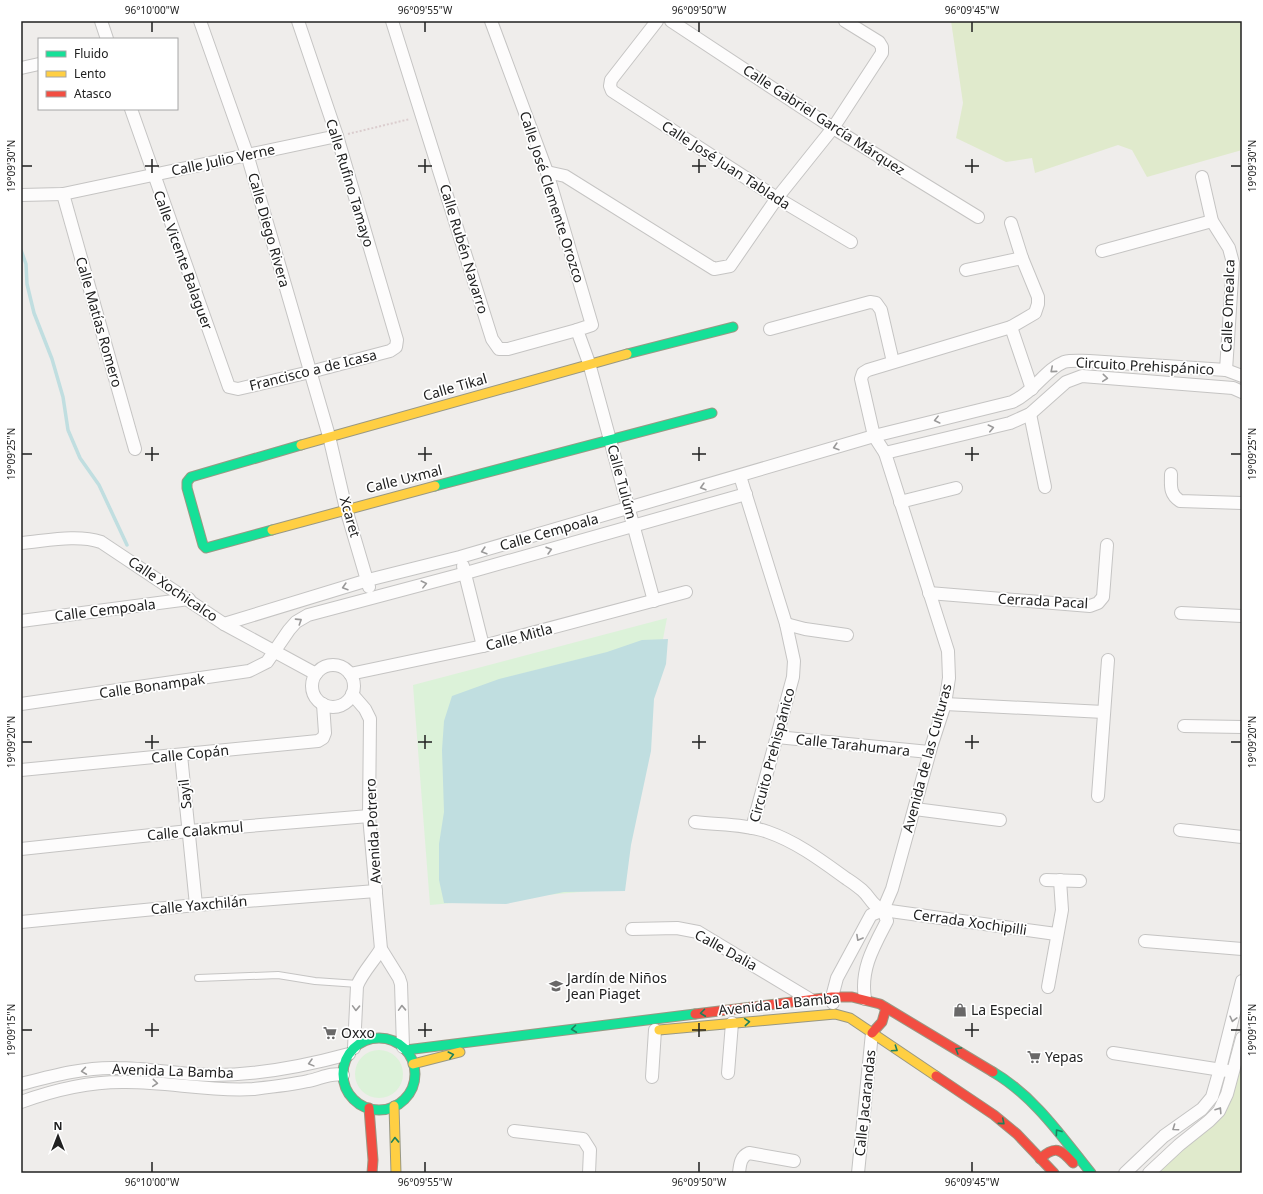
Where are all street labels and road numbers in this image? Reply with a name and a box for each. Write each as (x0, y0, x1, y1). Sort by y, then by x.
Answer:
street label: Calle Gabriel García Márquez (740, 60, 909, 179)
street label: Calle José Clemente Orozco (516, 109, 589, 285)
street label: Calle Rufino Tamayo (322, 116, 379, 249)
street label: Calle José Juan Tablada (658, 116, 794, 213)
street label: Calle Julio Verne (169, 139, 277, 180)
street label: Calle Diego Rivera (244, 170, 295, 289)
street label: Calle Rubén Navarro (436, 182, 493, 316)
street label: Calle Vicente Balaguer (149, 188, 218, 332)
street label: Calle Matías Romero (72, 254, 127, 389)
street label: Calle Omealca (1216, 259, 1239, 353)
street label: Francisco a de Icasa (247, 344, 379, 395)
street label: Circuito Prehispánico (1075, 352, 1215, 379)
street label: Calle Tikal (421, 368, 489, 405)
street label: Calle Tulúm (603, 442, 642, 521)
street label: Calle Uxmal (364, 460, 444, 497)
street label: Xcaret (336, 494, 365, 539)
street label: Calle Cempoala (497, 508, 600, 555)
street label: Calle Xochicalco (125, 551, 222, 626)
street label: Cerrada Pacal (997, 589, 1089, 612)
street label: Calle Cempoala (53, 594, 157, 625)
street label: Calle Mitla (483, 619, 554, 655)
street label: Calle Bonampak (98, 669, 207, 702)
street label: Avenida de las Culturas (898, 681, 956, 834)
street label: Circuito Prehispánico (744, 685, 799, 824)
street label: Calle Tarahumara (795, 729, 911, 760)
street label: Calle Copán (150, 740, 230, 767)
street label: Sayil (173, 778, 196, 810)
street label: Avenida Potrero (360, 778, 385, 884)
street label: Calle Calakmul (146, 817, 244, 844)
street label: Calle Yaxchilán (150, 891, 248, 918)
street label: Cerrada Xochipilli (912, 904, 1028, 939)
street label: Calle Dalia (692, 925, 761, 975)
street label: Avenida La Bamba (717, 988, 840, 1019)
street label: Calle Jacarandas (849, 1049, 880, 1157)
street label: Avenida La Bamba (112, 1059, 234, 1082)

